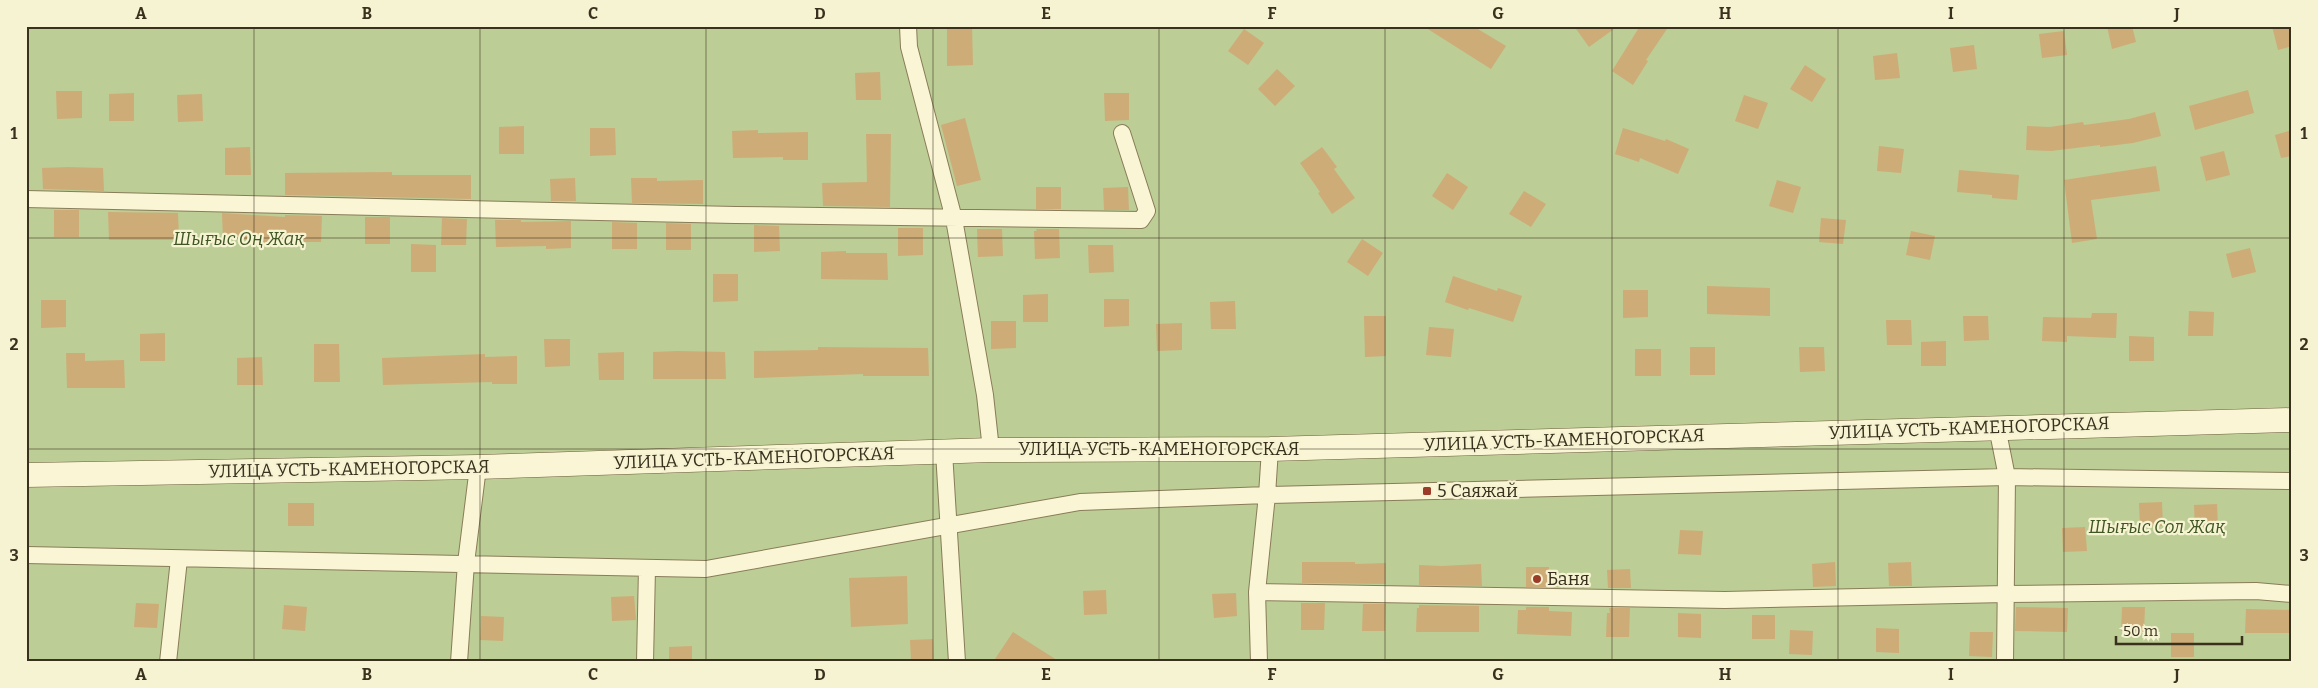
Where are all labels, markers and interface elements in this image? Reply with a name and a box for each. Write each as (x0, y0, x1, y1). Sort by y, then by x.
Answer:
text: A (135, 4, 147, 23)
text: B (362, 4, 372, 23)
text: C (588, 4, 598, 23)
text: D (814, 4, 826, 23)
text: E (1041, 4, 1051, 23)
text: F (1268, 4, 1277, 23)
text: G (1492, 4, 1504, 23)
text: H (1719, 4, 1732, 23)
text: I (1948, 4, 1954, 23)
text: J (2173, 4, 2180, 23)
text: 1 (11, 124, 18, 143)
text: 1 (2301, 124, 2308, 143)
park label: Шығыс Оң Жақ (173, 228, 305, 250)
text: 2 (9, 335, 19, 354)
text: 2 (2299, 335, 2309, 354)
street label: УЛИЦА УСТЬ-КАМЕНОГОРСКАЯ (1828, 412, 2110, 444)
street label: УЛИЦА УСТЬ-КАМЕНОГОРСКАЯ (1423, 424, 1705, 456)
street label: УЛИЦА УСТЬ-КАМЕНОГОРСКАЯ (1018, 438, 1300, 460)
street label: УЛИЦА УСТЬ-КАМЕНОГОРСКАЯ (613, 442, 895, 474)
street label: УЛИЦА УСТЬ-КАМЕНОГОРСКАЯ (208, 456, 490, 482)
place label: 5 Саяжай (1437, 480, 1518, 502)
marker: 5 Саяжай (1421, 485, 1433, 497)
park label: Шығыс Сол Жақ (2088, 516, 2226, 538)
text: 3 (9, 546, 19, 565)
text: 3 (2299, 546, 2309, 565)
place label: Баня (1547, 568, 1590, 590)
marker: Баня (1531, 573, 1543, 585)
scale bar (2116, 613, 2242, 645)
text: 50 m (2123, 622, 2159, 640)
text: A (135, 665, 147, 684)
text: B (362, 665, 372, 684)
text: C (588, 665, 598, 684)
text: D (814, 665, 826, 684)
text: E (1041, 665, 1051, 684)
text: F (1268, 665, 1277, 684)
text: G (1492, 665, 1504, 684)
text: H (1719, 665, 1732, 684)
text: I (1948, 665, 1954, 684)
text: J (2173, 665, 2180, 684)

